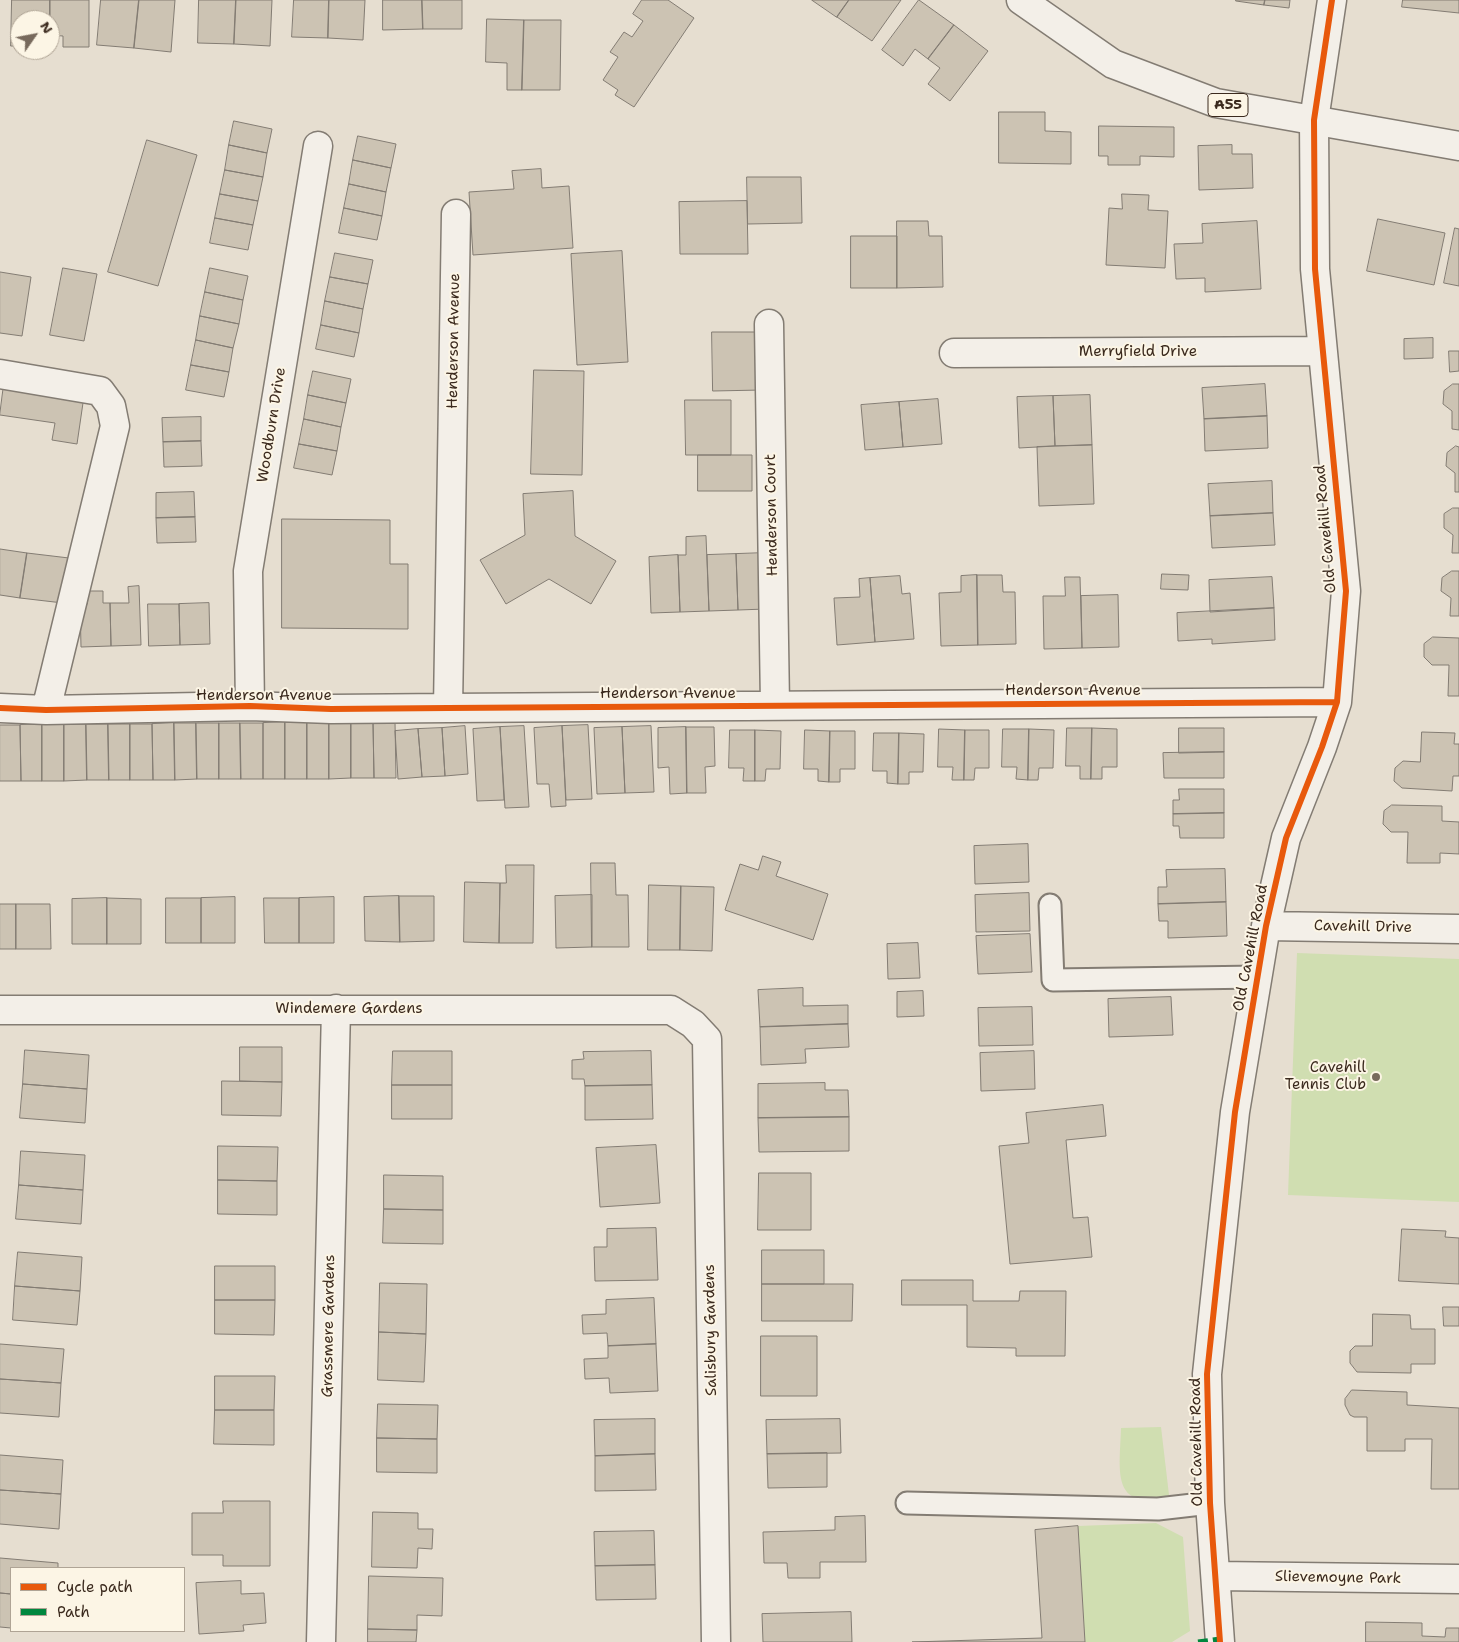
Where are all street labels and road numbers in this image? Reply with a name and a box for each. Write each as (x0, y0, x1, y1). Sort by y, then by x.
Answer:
road number: A55 (1208, 94, 1248, 116)
street label: Henderson Avenue (444, 273, 464, 409)
street label: Merryfield Drive (1079, 343, 1197, 361)
street label: Woodburn Drive (254, 366, 290, 484)
street label: Henderson Court (762, 454, 782, 576)
street label: Old Cavehill Road (1311, 464, 1341, 594)
street label: Henderson Avenue (1005, 682, 1141, 700)
street label: Henderson Avenue (600, 685, 736, 703)
street label: Henderson Avenue (196, 687, 332, 705)
street label: Old Cavehill Road (1230, 883, 1272, 1013)
street label: Cavehill Drive (1314, 917, 1412, 937)
street label: Windemere Gardens (275, 1000, 423, 1018)
street label: Grassmere Gardens (319, 1254, 339, 1398)
street label: Salisbury Gardens (701, 1264, 721, 1396)
street label: Old Cavehill Road (1187, 1377, 1207, 1507)
street label: Slievemoyne Park (1275, 1568, 1401, 1588)

